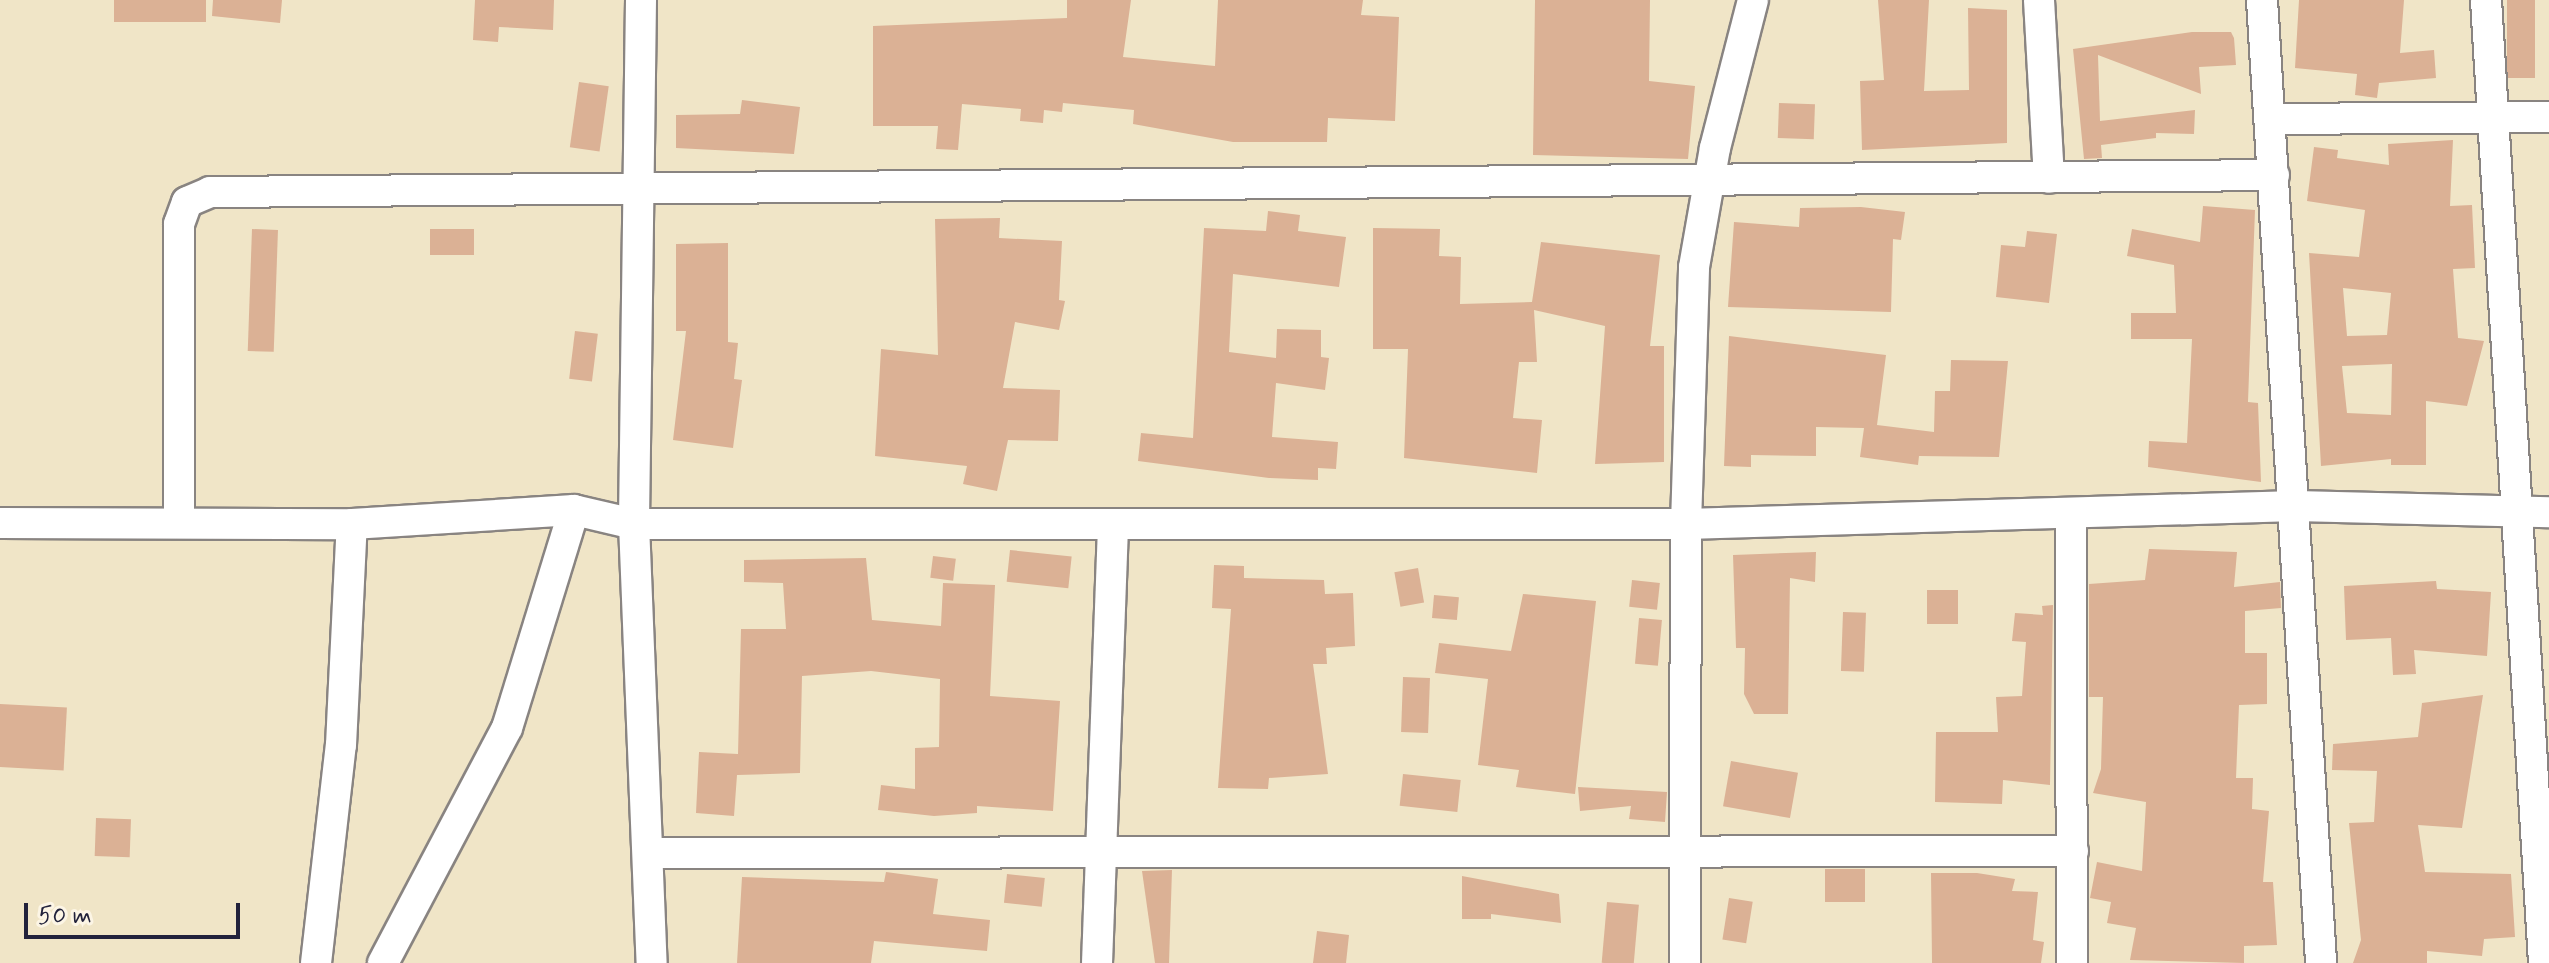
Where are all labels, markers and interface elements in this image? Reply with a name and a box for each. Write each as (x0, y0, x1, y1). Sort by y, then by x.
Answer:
scale bar (28, 887, 244, 937)
text: 50 m (38, 901, 92, 932)

